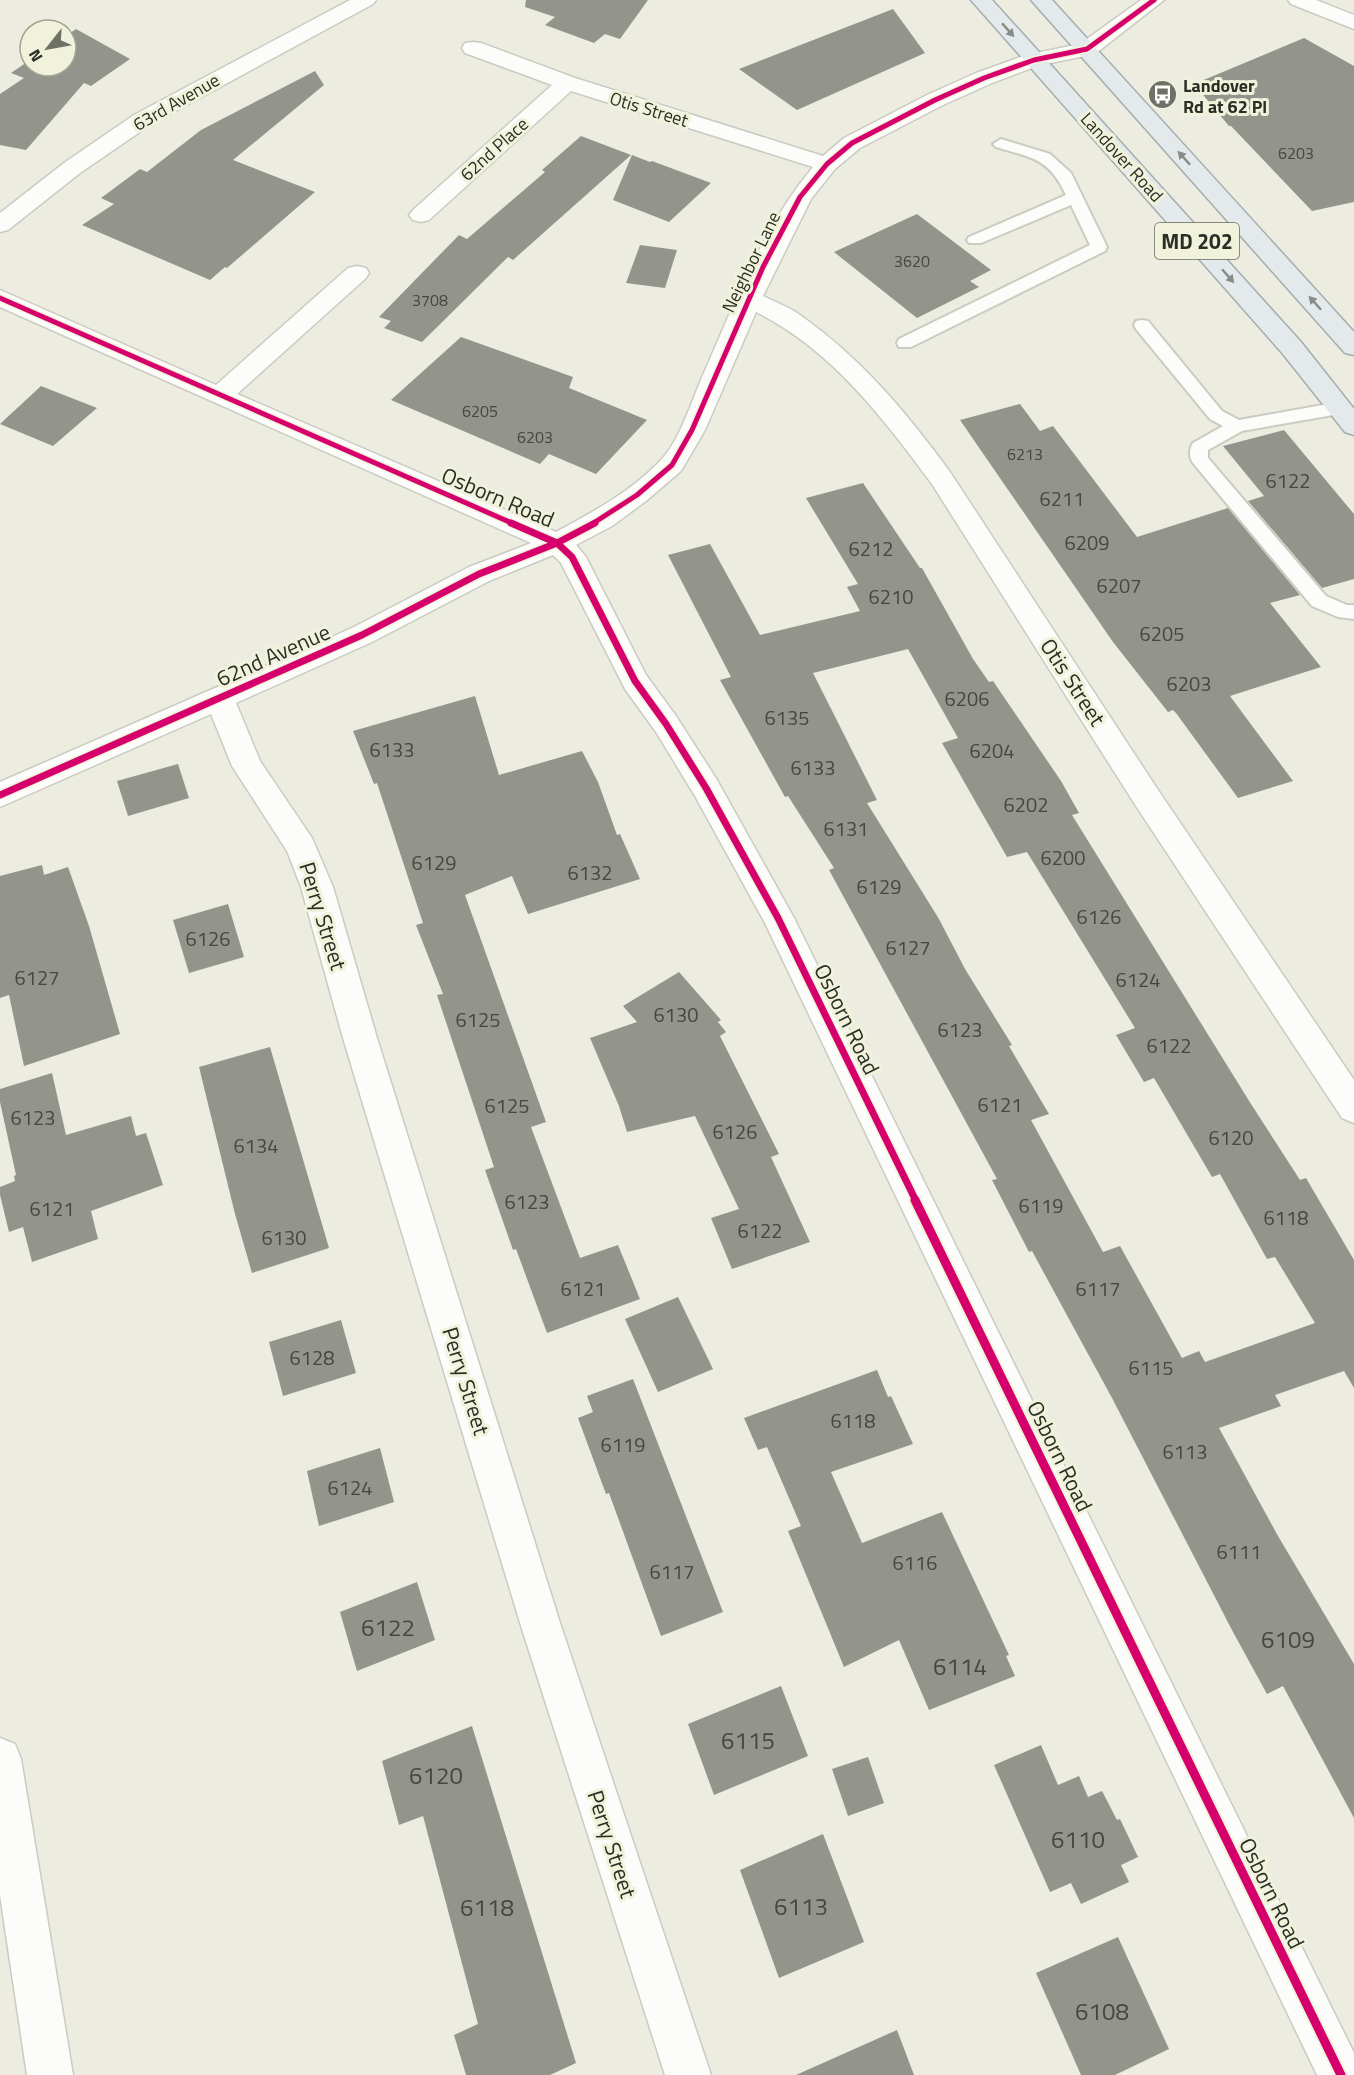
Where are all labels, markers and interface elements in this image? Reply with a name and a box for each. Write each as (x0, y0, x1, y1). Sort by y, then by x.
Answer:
north arrow (18, 18, 78, 78)
one-way arrow (1001, 22, 1014, 37)
text: N (22, 45, 48, 67)
street label: 63rd Avenue (128, 66, 224, 138)
place label: Landover Rd at 62 Pl (1183, 72, 1267, 120)
bus stop icon: Landover Rd at 62 Pl (1146, 79, 1178, 111)
street label: Otis Street (606, 84, 692, 134)
street label: Landover Road (1074, 106, 1170, 208)
street label: 62nd Place (454, 111, 534, 187)
house number: 6203 (1278, 141, 1314, 165)
one-way arrow (1178, 152, 1192, 166)
street label: Neighbor Lane (715, 207, 787, 317)
road number: MD 202 (1155, 223, 1239, 259)
house number: 3620 (894, 249, 930, 273)
one-way arrow (1221, 268, 1234, 283)
house number: 3708 (412, 288, 448, 312)
one-way arrow (1309, 296, 1322, 311)
house number: 6205 (462, 399, 498, 423)
house number: 6203 (517, 425, 553, 449)
house number: 6213 (1007, 442, 1043, 466)
street label: Osborn Road (436, 458, 560, 536)
house number: 6122 (1266, 465, 1310, 496)
house number: 6211 (1040, 483, 1084, 514)
house number: 6209 (1065, 527, 1109, 558)
house number: 6212 (849, 533, 893, 564)
house number: 6207 (1097, 570, 1141, 601)
house number: 6210 (869, 581, 913, 612)
street label: 62nd Avenue (210, 615, 336, 695)
house number: 6205 (1140, 618, 1184, 649)
street label: Otis Street (1032, 631, 1114, 733)
house number: 6203 (1167, 668, 1211, 699)
house number: 6206 (945, 683, 989, 714)
house number: 6135 (765, 702, 809, 733)
house number: 6133 (370, 734, 414, 765)
house number: 6204 (970, 735, 1014, 766)
house number: 6133 (791, 752, 835, 783)
house number: 6202 (1004, 789, 1048, 820)
house number: 6131 (824, 813, 868, 844)
house number: 6200 (1041, 842, 1085, 873)
house number: 6129 (412, 847, 456, 878)
house number: 6132 (568, 857, 612, 888)
street label: Perry Street (290, 858, 356, 975)
house number: 6129 (857, 871, 901, 902)
house number: 6126 (1077, 901, 1121, 932)
house number: 6126 (186, 923, 230, 954)
house number: 6127 (886, 932, 930, 963)
street label: Osborn Road (805, 958, 889, 1080)
house number: 6127 (15, 962, 59, 993)
house number: 6124 (1116, 964, 1160, 995)
house number: 6130 (654, 999, 698, 1030)
house number: 6125 (456, 1004, 500, 1035)
house number: 6123 (938, 1014, 982, 1045)
house number: 6122 (1147, 1030, 1191, 1061)
house number: 6121 (978, 1089, 1022, 1120)
house number: 6125 (485, 1090, 529, 1121)
house number: 6123 (11, 1102, 55, 1133)
house number: 6126 (713, 1116, 757, 1147)
house number: 6120 (1209, 1122, 1253, 1153)
house number: 6134 (234, 1130, 278, 1161)
house number: 6123 (505, 1186, 549, 1217)
house number: 6119 (1019, 1190, 1063, 1221)
house number: 6121 (30, 1193, 74, 1224)
house number: 6118 (1264, 1202, 1308, 1233)
house number: 6122 (738, 1215, 782, 1246)
house number: 6130 (262, 1222, 306, 1253)
house number: 6121 (561, 1273, 605, 1304)
house number: 6117 (1076, 1273, 1120, 1304)
street label: Perry Street (433, 1323, 499, 1440)
house number: 6128 (290, 1342, 334, 1373)
house number: 6115 (1129, 1352, 1173, 1383)
street label: Osborn Road (1018, 1395, 1102, 1517)
house number: 6118 (831, 1405, 875, 1436)
house number: 6119 (601, 1429, 645, 1460)
house number: 6113 (1163, 1436, 1207, 1467)
house number: 6124 (328, 1472, 372, 1503)
house number: 6111 (1217, 1536, 1261, 1567)
house number: 6116 (893, 1547, 937, 1578)
house number: 6117 (650, 1556, 694, 1587)
house number: 6122 (361, 1609, 415, 1645)
house number: 6109 (1261, 1621, 1315, 1657)
house number: 6114 (933, 1648, 987, 1684)
house number: 6115 (721, 1722, 775, 1758)
house number: 6120 (409, 1757, 463, 1793)
street label: Perry Street (579, 1786, 645, 1903)
house number: 6110 (1051, 1821, 1105, 1857)
street label: Osborn Road (1230, 1832, 1314, 1954)
house number: 6113 (774, 1888, 828, 1924)
house number: 6118 (460, 1889, 514, 1925)
house number: 6108 (1075, 1993, 1129, 2029)

